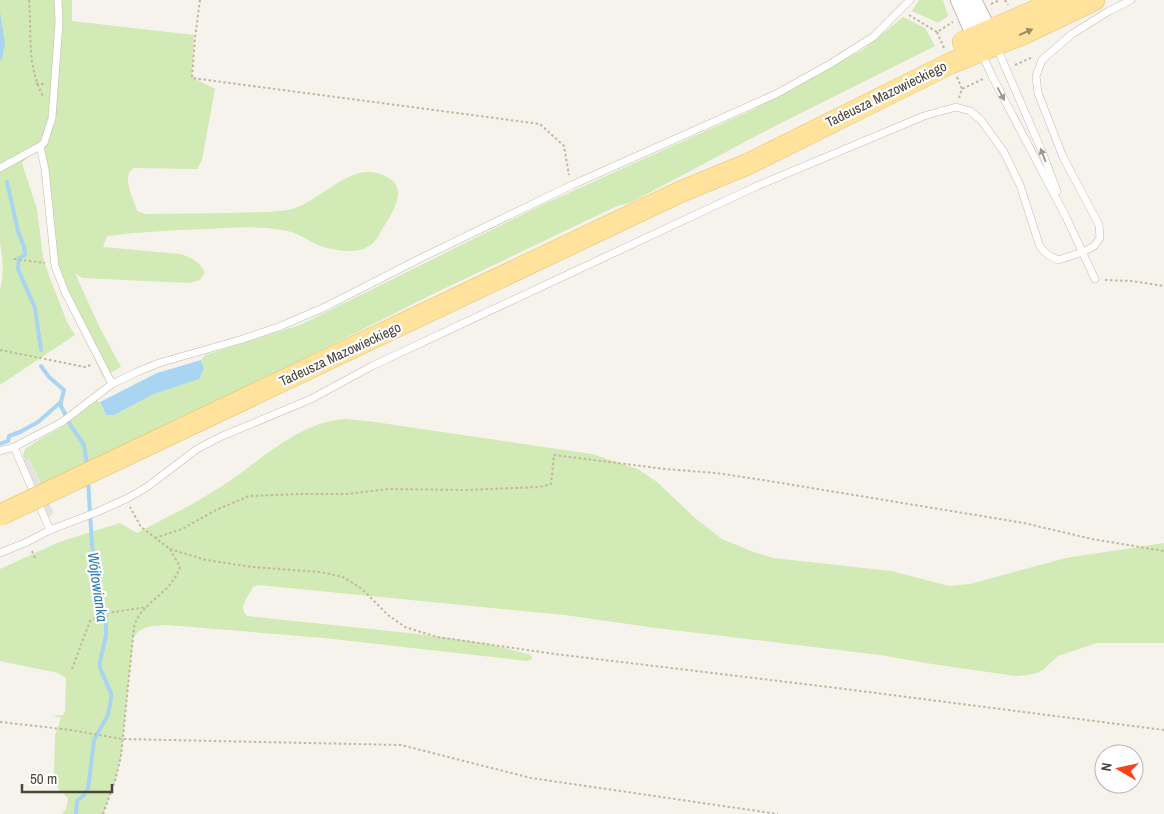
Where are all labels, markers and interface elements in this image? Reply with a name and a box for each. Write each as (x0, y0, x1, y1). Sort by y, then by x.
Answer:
one-way arrow (1019, 28, 1033, 36)
street label: Tadeusza Mazowieckiego (823, 57, 949, 131)
one-way arrow (997, 87, 1005, 101)
one-way arrow (1039, 147, 1047, 162)
street label: Tadeusza Mazowieckiego (276, 318, 404, 390)
water label: Wójtowianka (83, 551, 113, 623)
north arrow (1094, 744, 1144, 794)
text: N (1097, 761, 1116, 772)
scale bar (22, 762, 112, 794)
text: 50 m (30, 768, 57, 789)

